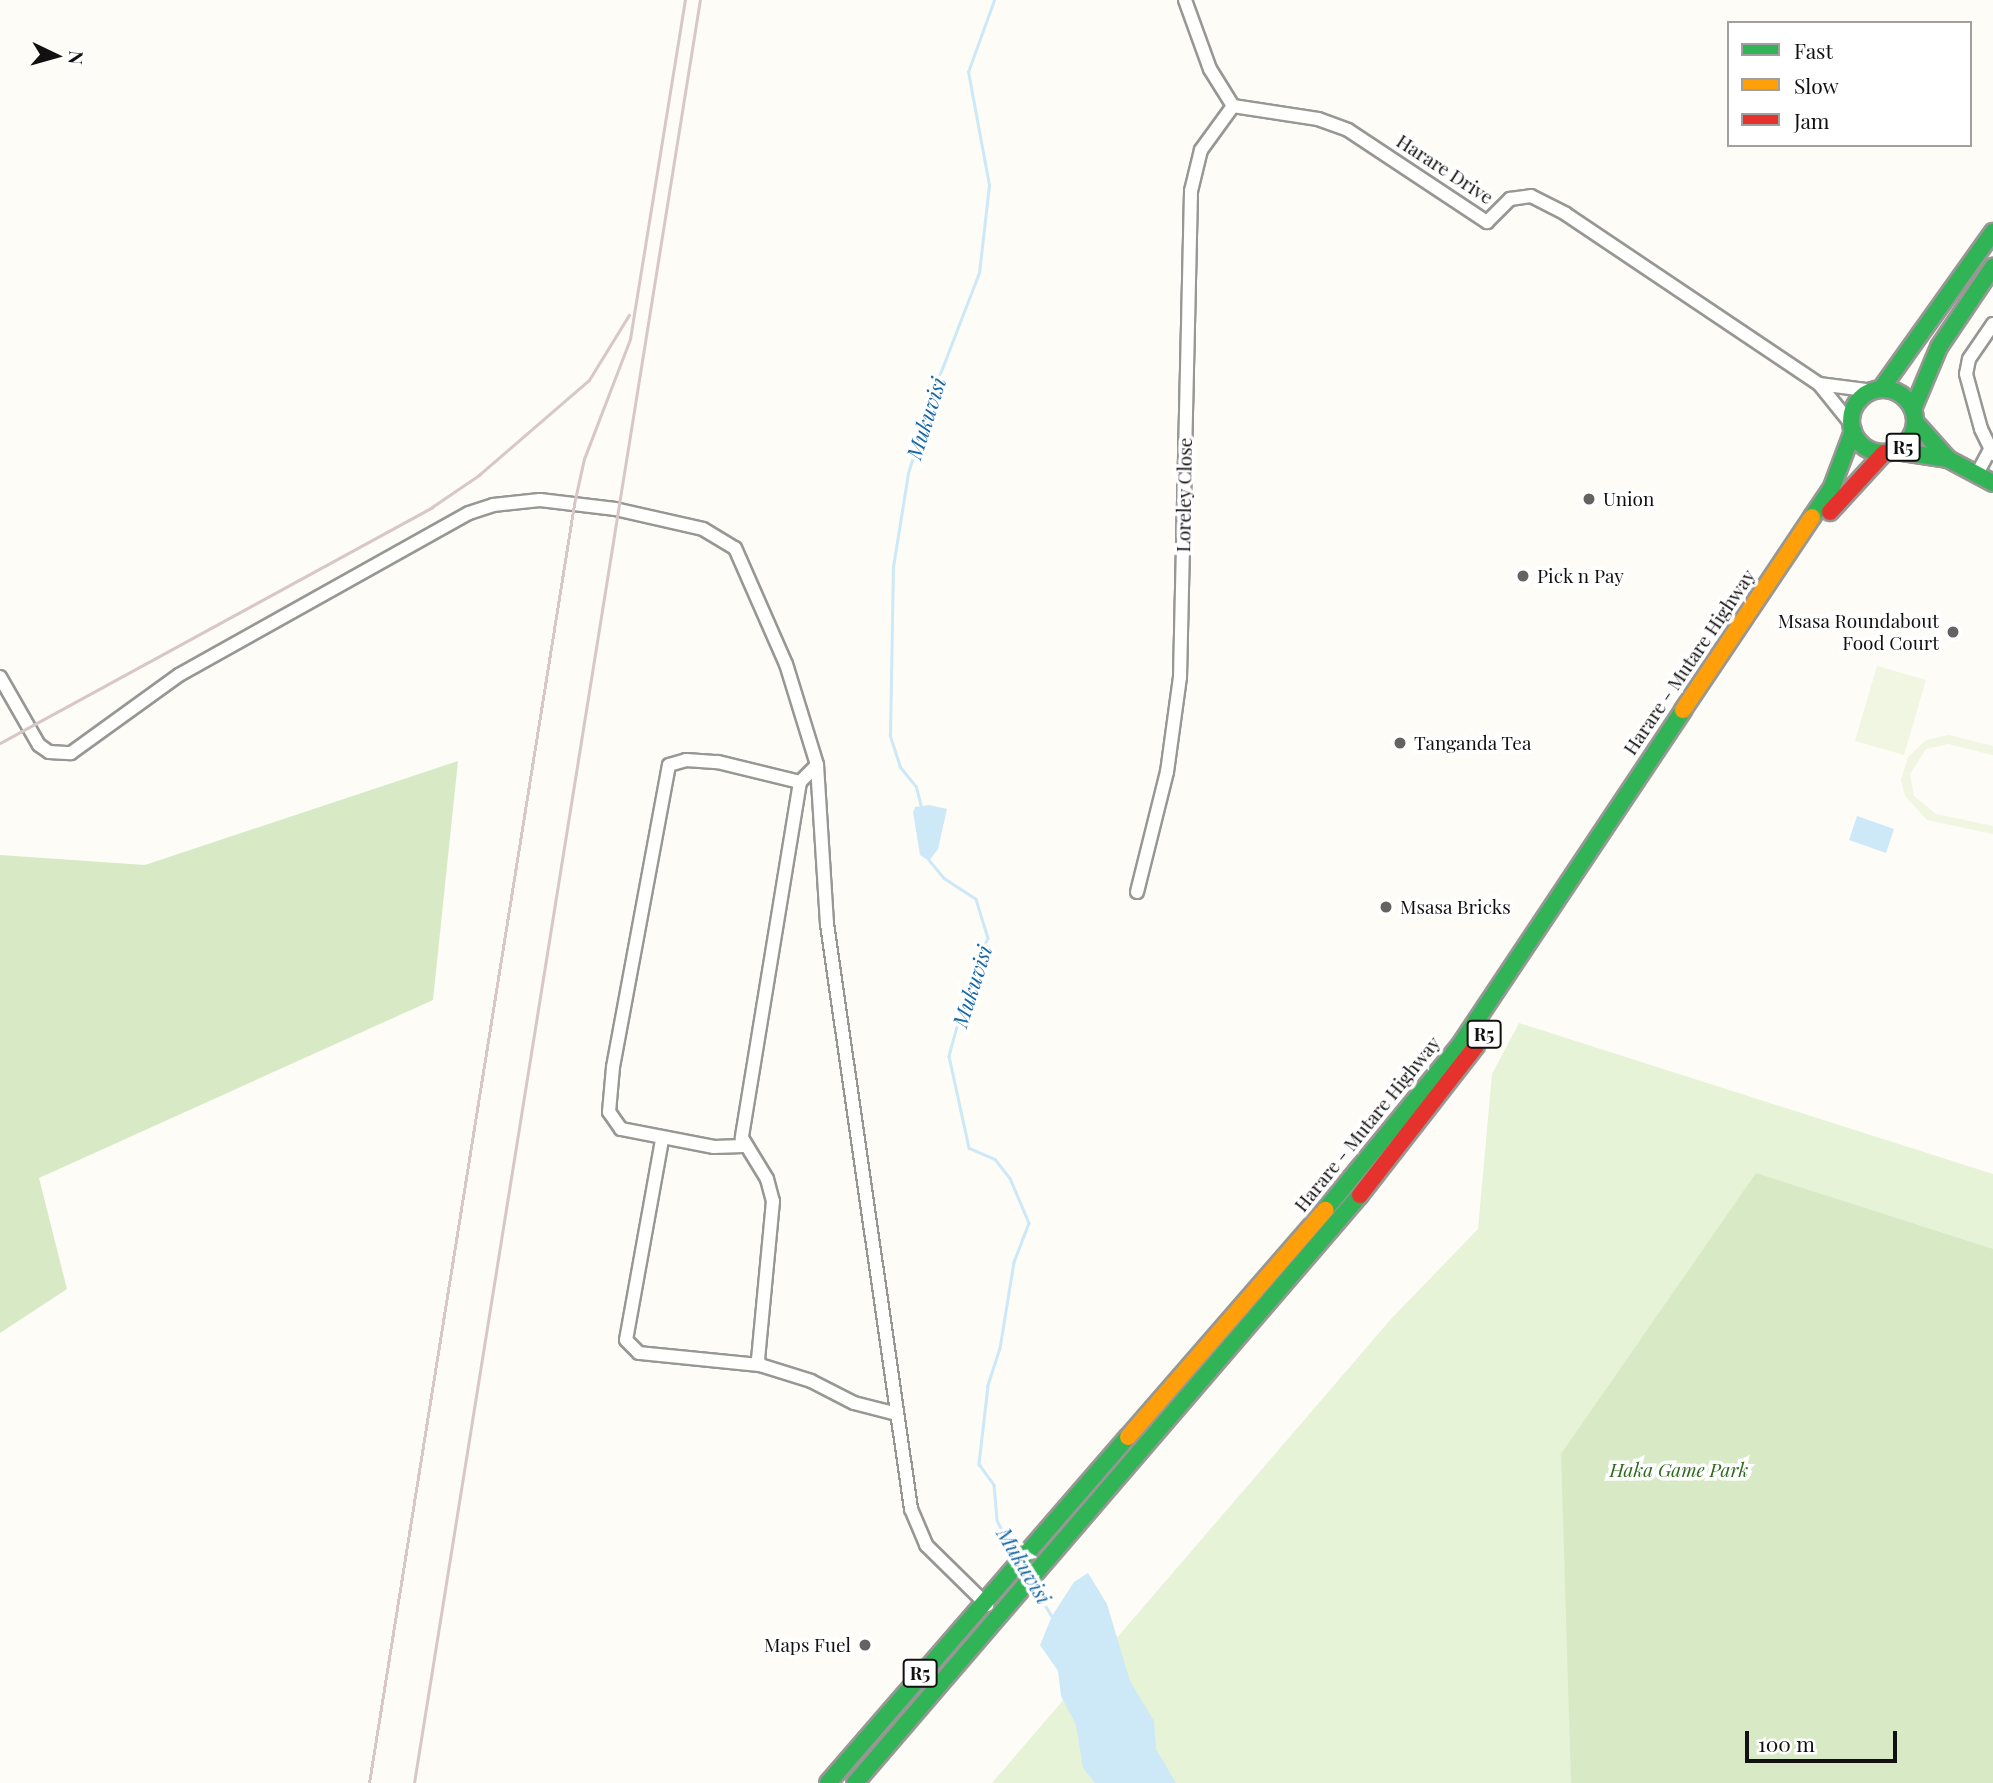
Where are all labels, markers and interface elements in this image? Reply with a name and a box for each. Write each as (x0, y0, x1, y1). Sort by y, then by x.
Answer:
north arrow (21, 21, 91, 91)
legend (1727, 21, 1972, 147)
text: Fast (1794, 36, 1833, 64)
text: N (63, 50, 90, 66)
text: Slow (1794, 71, 1839, 99)
text: Jam (1794, 106, 1830, 134)
street label: Harare Drive (1392, 129, 1498, 209)
water label: Mukuvisi (900, 374, 950, 462)
road number: R5 (1885, 432, 1920, 462)
street label: Loreley Close (1172, 437, 1196, 553)
place label: Union (1603, 488, 1654, 510)
marker: Union (1581, 491, 1597, 507)
place label: Pick n Pay (1537, 565, 1624, 587)
street label: Harare - Mutare Highway (1618, 565, 1760, 759)
marker: Pick n Pay (1515, 568, 1531, 584)
place label: Msasa Roundabout Food Court (1777, 610, 1939, 654)
marker: Msasa Roundabout Food Court (1945, 624, 1961, 640)
place label: Tanganda Tea (1414, 732, 1532, 754)
marker: Tanganda Tea (1392, 735, 1408, 751)
place label: Msasa Bricks (1400, 896, 1511, 918)
marker: Msasa Bricks (1378, 899, 1394, 915)
water label: Mukuvisi (946, 942, 996, 1030)
road number: R5 (1466, 1020, 1502, 1049)
street label: Harare - Mutare Highway (1289, 1032, 1445, 1216)
park label: Haka Game Park (1610, 1459, 1748, 1481)
water label: Mukuvisi (992, 1522, 1058, 1608)
place label: Maps Fuel (764, 1634, 851, 1656)
marker: Maps Fuel (857, 1637, 873, 1653)
road number: R5 (902, 1658, 937, 1688)
scale bar (1748, 1716, 1900, 1760)
text: 100 m (1758, 1729, 1815, 1757)

